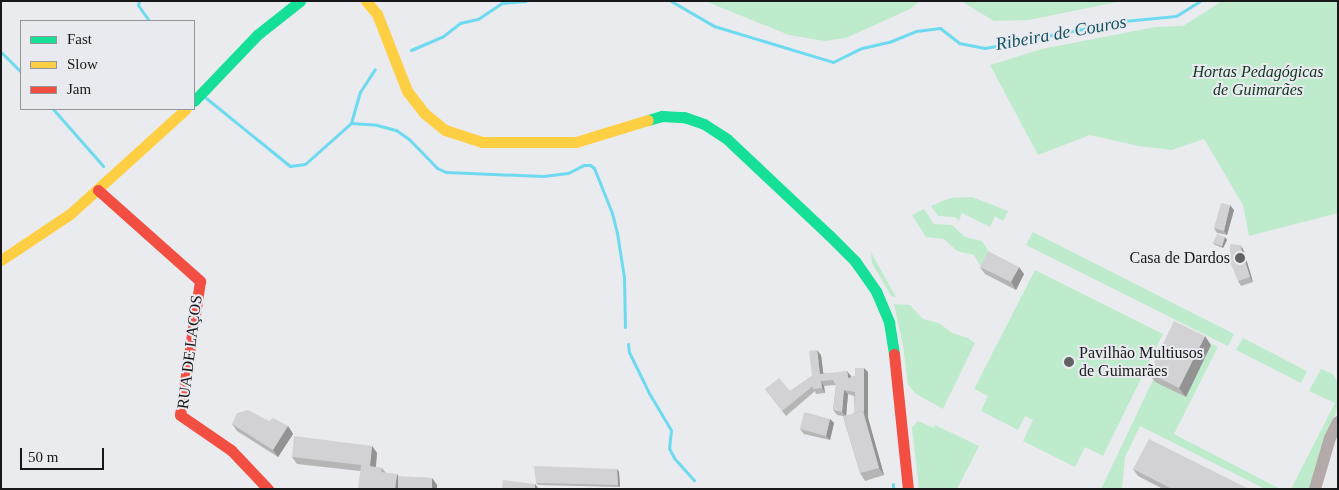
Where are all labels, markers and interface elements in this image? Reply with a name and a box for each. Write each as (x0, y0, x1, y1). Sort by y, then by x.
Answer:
water label: Ribeira de Couros (994, 11, 1128, 55)
legend (20, 20, 195, 110)
text: Fast (67, 31, 92, 47)
text: Slow (67, 56, 98, 72)
park label: Hortas Pedagógicas de Guimarães (1192, 62, 1324, 100)
text: Jam (67, 81, 91, 97)
place label: Casa de Dardos (1130, 248, 1230, 268)
marker: Casa de Dardos (1234, 252, 1246, 264)
street label: RUA DE LAÇOS (173, 293, 207, 411)
place label: Pavilhão Multiusos de Guimarães (1079, 343, 1203, 381)
marker: Pavilhão Multiusos de Guimarães (1063, 356, 1075, 368)
scale bar (22, 438, 106, 470)
text: 50 m (28, 449, 58, 465)

